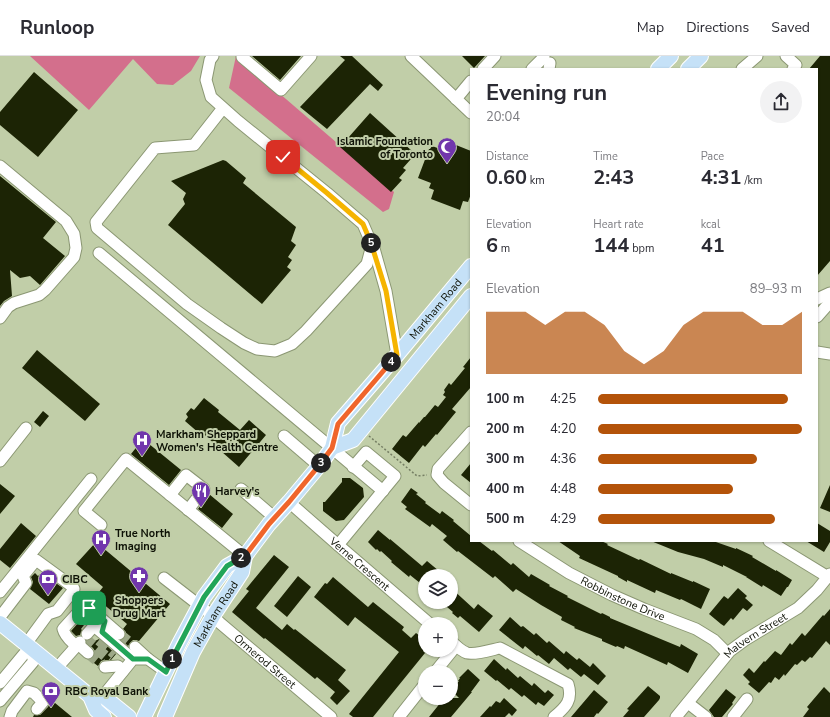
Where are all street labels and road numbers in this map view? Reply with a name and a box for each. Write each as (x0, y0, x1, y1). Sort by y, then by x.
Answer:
street label: Markham Road (406, 276, 465, 343)
street label: Verne Crescent (325, 533, 393, 594)
street label: Robbinstone Drive (578, 573, 667, 624)
street label: Markham Road (190, 578, 242, 650)
street label: Malvern Street (720, 609, 790, 661)
street label: Ormerod Street (231, 631, 299, 692)

